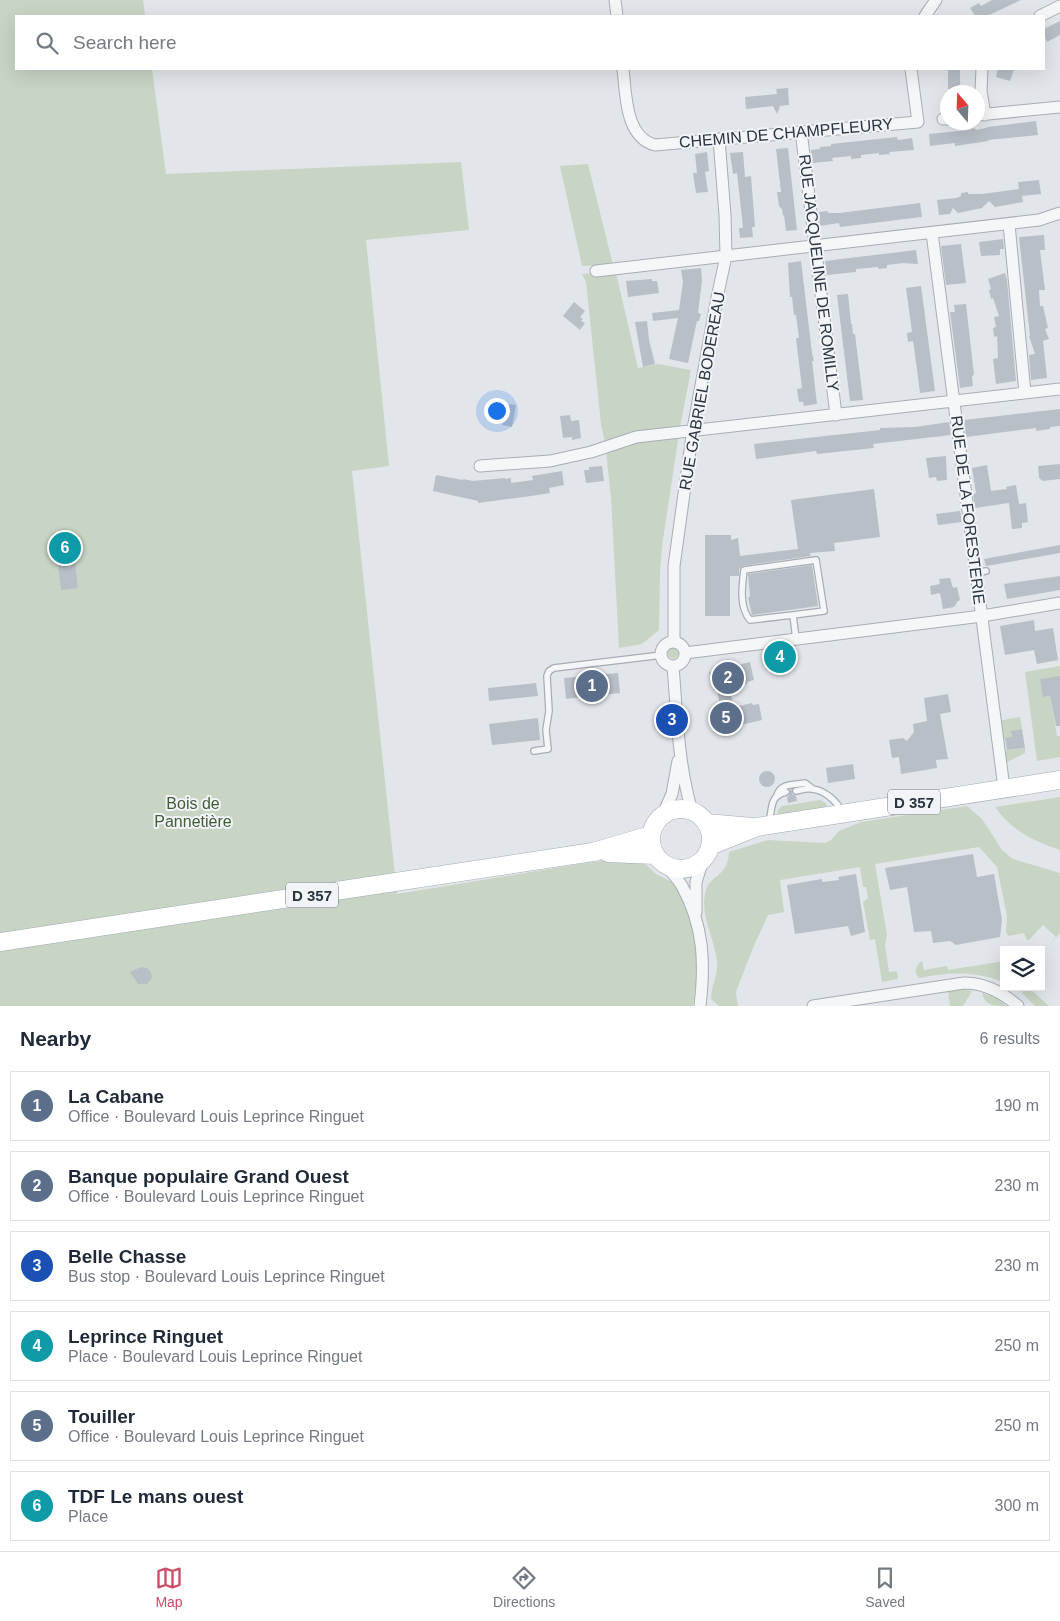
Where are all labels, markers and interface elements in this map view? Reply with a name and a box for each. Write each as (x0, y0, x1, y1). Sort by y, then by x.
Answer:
search box (15, 15, 1045, 70)
icon: search (33, 29, 61, 57)
text: Search here (73, 32, 177, 53)
north arrow (940, 85, 985, 130)
street label: CHEMIN DE CHAMPFLEURY (678, 115, 894, 151)
street label: RUE JACQUELINE DE ROMILLY (796, 153, 842, 393)
street label: RUE GABRIEL BODEREAU (676, 290, 728, 492)
your location (484, 398, 510, 424)
street label: RUE DE LA FORESTERIE (948, 415, 988, 605)
pin: 6 (49, 529, 81, 567)
pin: 4 (764, 638, 796, 676)
pin: 2 (712, 659, 744, 697)
pin: 1 (576, 667, 608, 705)
pin: 5 (710, 699, 742, 737)
pin: 3 (656, 701, 688, 739)
road number: D 357 (888, 790, 940, 814)
park label: Bois de Pannetière (154, 795, 232, 830)
road number: D 357 (286, 882, 338, 908)
map controls (1000, 946, 1045, 991)
button: layers (1000, 946, 1045, 991)
text: Nearby (20, 1027, 91, 1050)
text: 6 results (980, 1030, 1040, 1047)
text: La Cabane (68, 1086, 164, 1107)
text: 1 (33, 1097, 41, 1114)
text: 190 m (995, 1097, 1039, 1114)
text: Office · Boulevard Louis Leprince Ringuet (68, 1108, 364, 1125)
text: Banque populaire Grand Ouest (68, 1166, 349, 1187)
text: 2 (33, 1177, 41, 1194)
text: 230 m (995, 1177, 1039, 1194)
text: Office · Boulevard Louis Leprince Ringuet (68, 1188, 364, 1205)
text: Belle Chasse (68, 1246, 186, 1267)
text: 3 (33, 1257, 41, 1274)
text: 230 m (995, 1257, 1039, 1274)
text: Bus stop · Boulevard Louis Leprince Ringuet (68, 1268, 385, 1285)
text: Leprince Ringuet (68, 1326, 223, 1347)
text: 4 (33, 1337, 41, 1354)
text: 250 m (995, 1337, 1039, 1354)
text: Place · Boulevard Louis Leprince Ringuet (68, 1348, 362, 1365)
text: Touiller (68, 1406, 135, 1427)
text: 5 (33, 1417, 41, 1434)
text: 250 m (995, 1417, 1039, 1434)
text: Office · Boulevard Louis Leprince Ringuet (68, 1428, 364, 1445)
text: TDF Le mans ouest (68, 1486, 243, 1507)
text: 6 (33, 1497, 41, 1514)
text: 300 m (995, 1497, 1039, 1514)
text: Place (68, 1508, 108, 1525)
tab: Map (155, 1564, 183, 1610)
tab: Directions (493, 1564, 555, 1610)
tab: Saved (865, 1564, 905, 1610)

